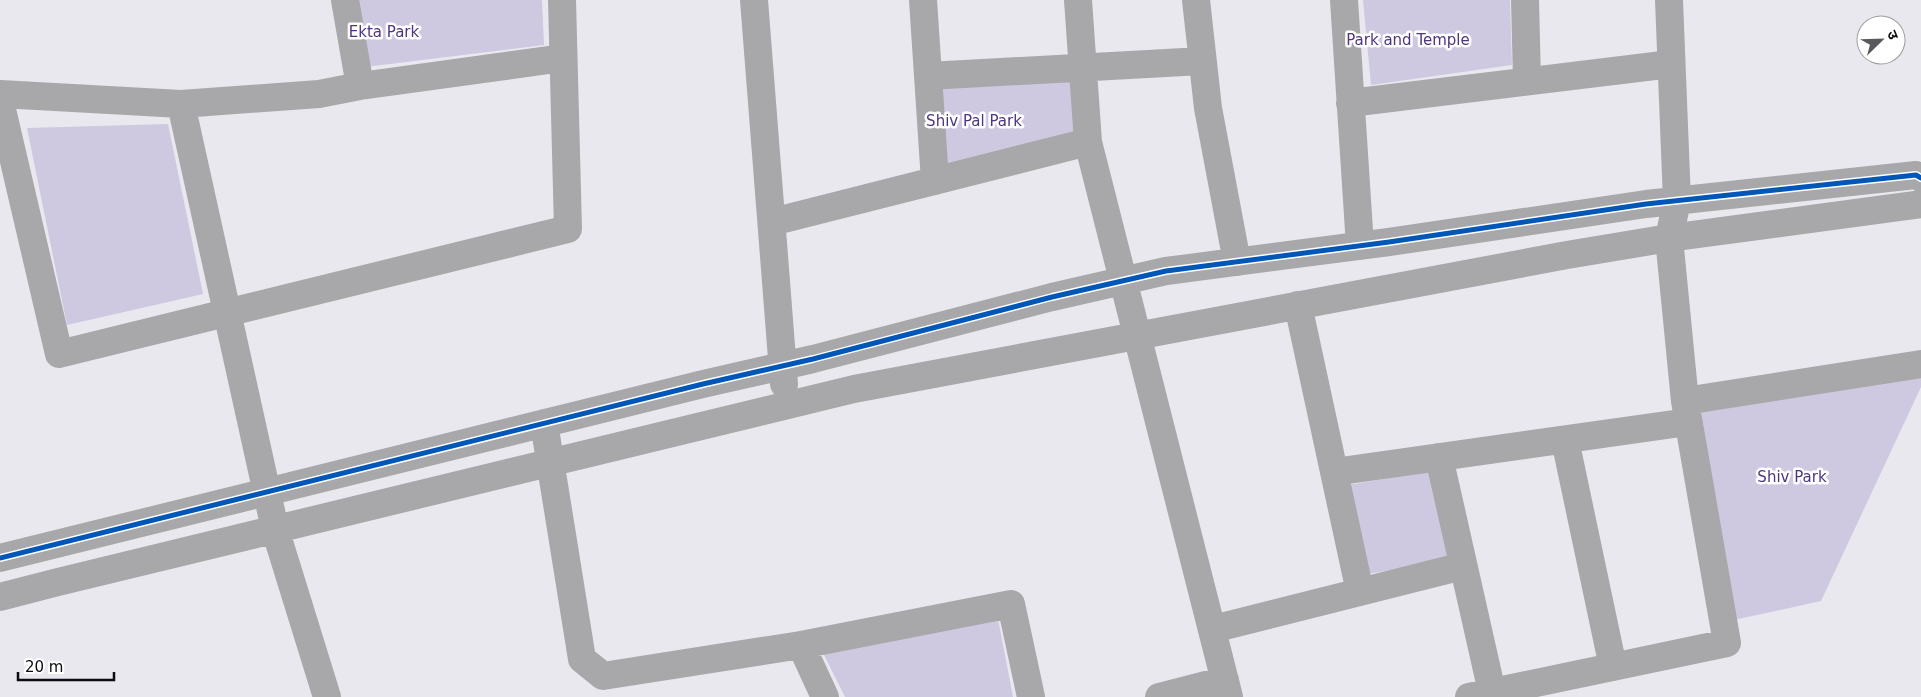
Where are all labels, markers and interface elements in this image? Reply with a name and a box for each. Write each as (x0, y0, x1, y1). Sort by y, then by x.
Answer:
north arrow (1856, 15, 1906, 65)
park label: Ekta Park (349, 23, 420, 41)
text: उ (1884, 28, 1902, 43)
park label: Park and Temple (1346, 31, 1470, 49)
park label: Shiv Pal Park (926, 112, 1022, 130)
park label: Shiv Park (1757, 468, 1827, 486)
scale bar (18, 650, 114, 682)
text: 20 m (25, 658, 63, 676)

